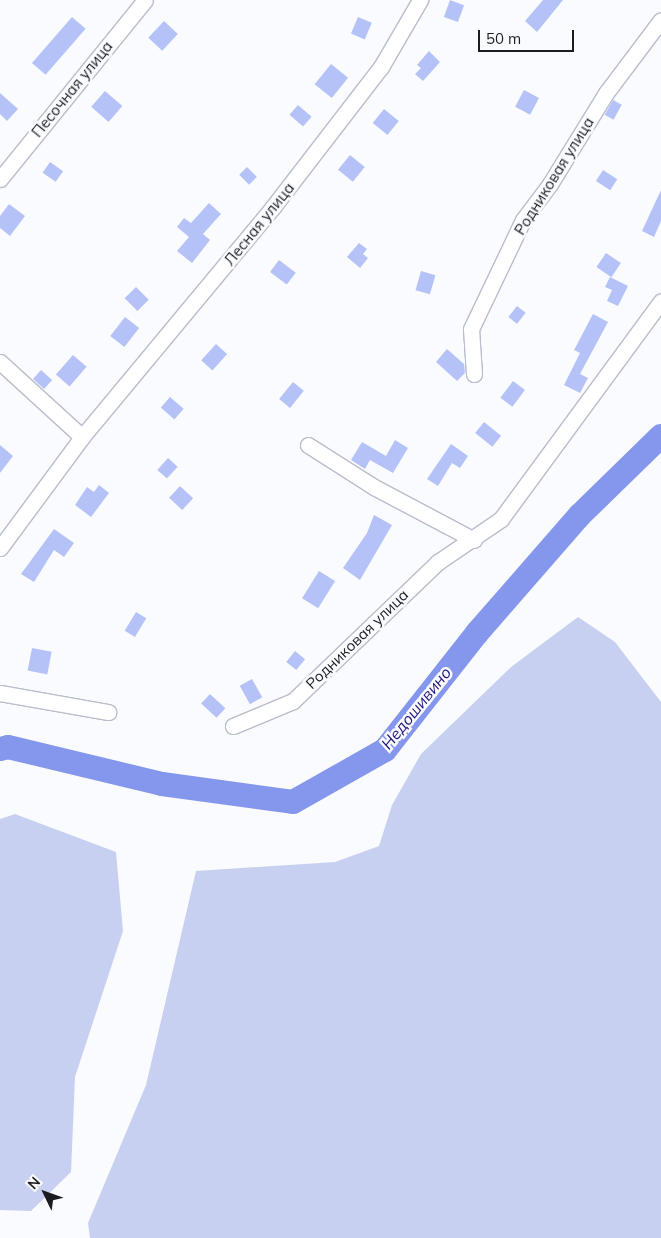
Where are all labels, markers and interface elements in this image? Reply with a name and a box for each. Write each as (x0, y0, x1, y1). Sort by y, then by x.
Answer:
scale bar (481, 20, 577, 52)
text: 50 m (486, 29, 521, 48)
street label: Песочная улица (28, 37, 116, 141)
street label: Родниковая улица (510, 114, 598, 238)
street label: Лесная улица (220, 179, 298, 269)
street label: Родниковая улица (302, 585, 412, 693)
water label: Недошивино (377, 663, 455, 753)
north arrow (20, 1168, 70, 1218)
text: N (24, 1173, 44, 1193)

